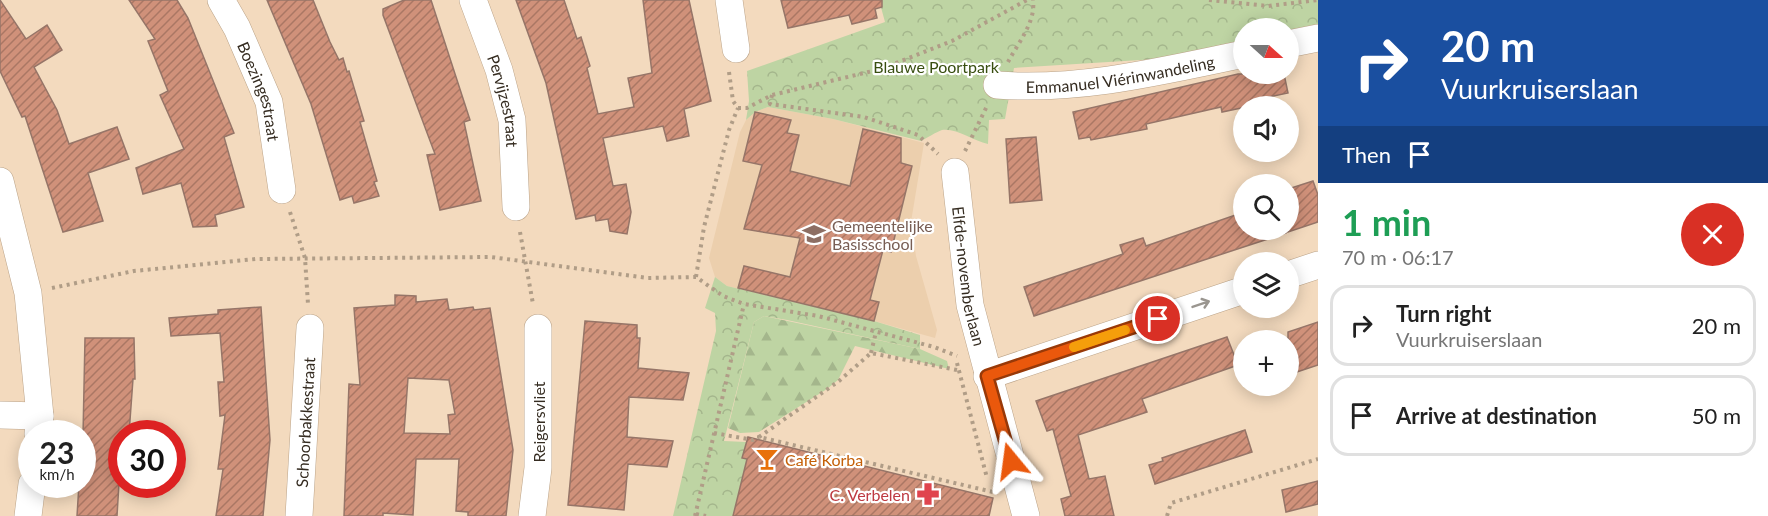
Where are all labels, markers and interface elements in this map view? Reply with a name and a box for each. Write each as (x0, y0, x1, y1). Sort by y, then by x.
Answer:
north arrow (1233, 18, 1299, 84)
map controls (1233, 18, 1299, 396)
text: 20 m (1441, 21, 1535, 71)
icon: right (1342, 24, 1420, 102)
street label: Boezingestraat (234, 39, 284, 143)
street label: Emmanuel Viérinwandeling (1026, 51, 1216, 96)
street label: Pervijzestraat (484, 52, 523, 148)
park label: Blauwe Poortpark (873, 57, 1000, 76)
text: Vuurkruiserslaan (1441, 72, 1639, 105)
button: sound (1233, 96, 1299, 162)
icon: arrive (1403, 138, 1436, 171)
text: Then (1342, 141, 1391, 168)
button: search (1233, 174, 1299, 240)
text: 1 min (1342, 200, 1431, 244)
button: close (1681, 203, 1744, 266)
street label: Elfde-novemberlaan (949, 205, 990, 348)
place label: Gemeentelijke Basisschool (832, 216, 933, 253)
school or university icon: Gemeentelijke Basisschool (801, 221, 827, 247)
text: 70 m · 06:17 (1342, 245, 1454, 269)
button: layers (1233, 252, 1299, 318)
pin (1132, 293, 1183, 344)
one-way arrow (1192, 298, 1210, 309)
text: Turn right (1396, 300, 1491, 327)
icon: arrive (1141, 302, 1174, 335)
icon: right (1345, 309, 1378, 342)
text: 20 m (1692, 312, 1741, 339)
text: Vuurkruiserslaan (1396, 327, 1542, 351)
button: + (1233, 330, 1299, 396)
street label: Schoorbakkestraat (291, 356, 318, 488)
street label: Reigersvliet (529, 381, 548, 463)
icon: arrive (1345, 399, 1378, 432)
text: Arrive at destination (1396, 402, 1597, 429)
text: 50 m (1692, 402, 1741, 429)
speed limit sign: 30 (108, 420, 186, 498)
position arrow (979, 429, 1043, 493)
text: 23 (40, 434, 74, 470)
bar icon: Café Korba (754, 446, 780, 472)
place label: Café Korba (785, 450, 863, 469)
text: km/h (39, 465, 75, 483)
pharmacy icon: C. Verbelen (915, 481, 941, 507)
place label: C. Verbelen (830, 485, 910, 504)

